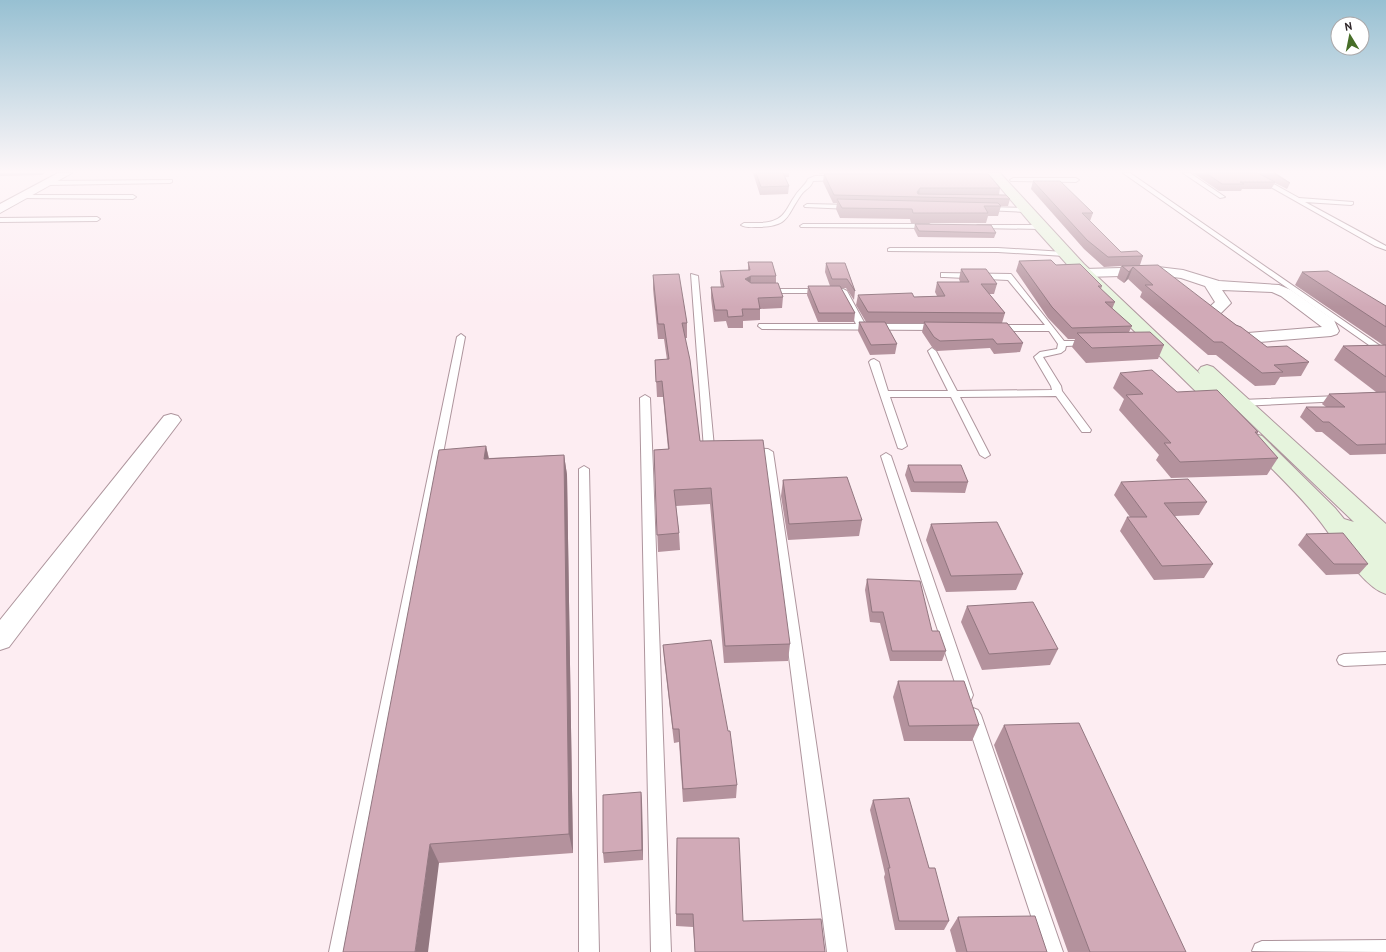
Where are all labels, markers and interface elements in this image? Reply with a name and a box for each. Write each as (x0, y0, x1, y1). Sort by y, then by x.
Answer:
north arrow (1330, 16, 1370, 56)
text: N (1343, 19, 1353, 34)

